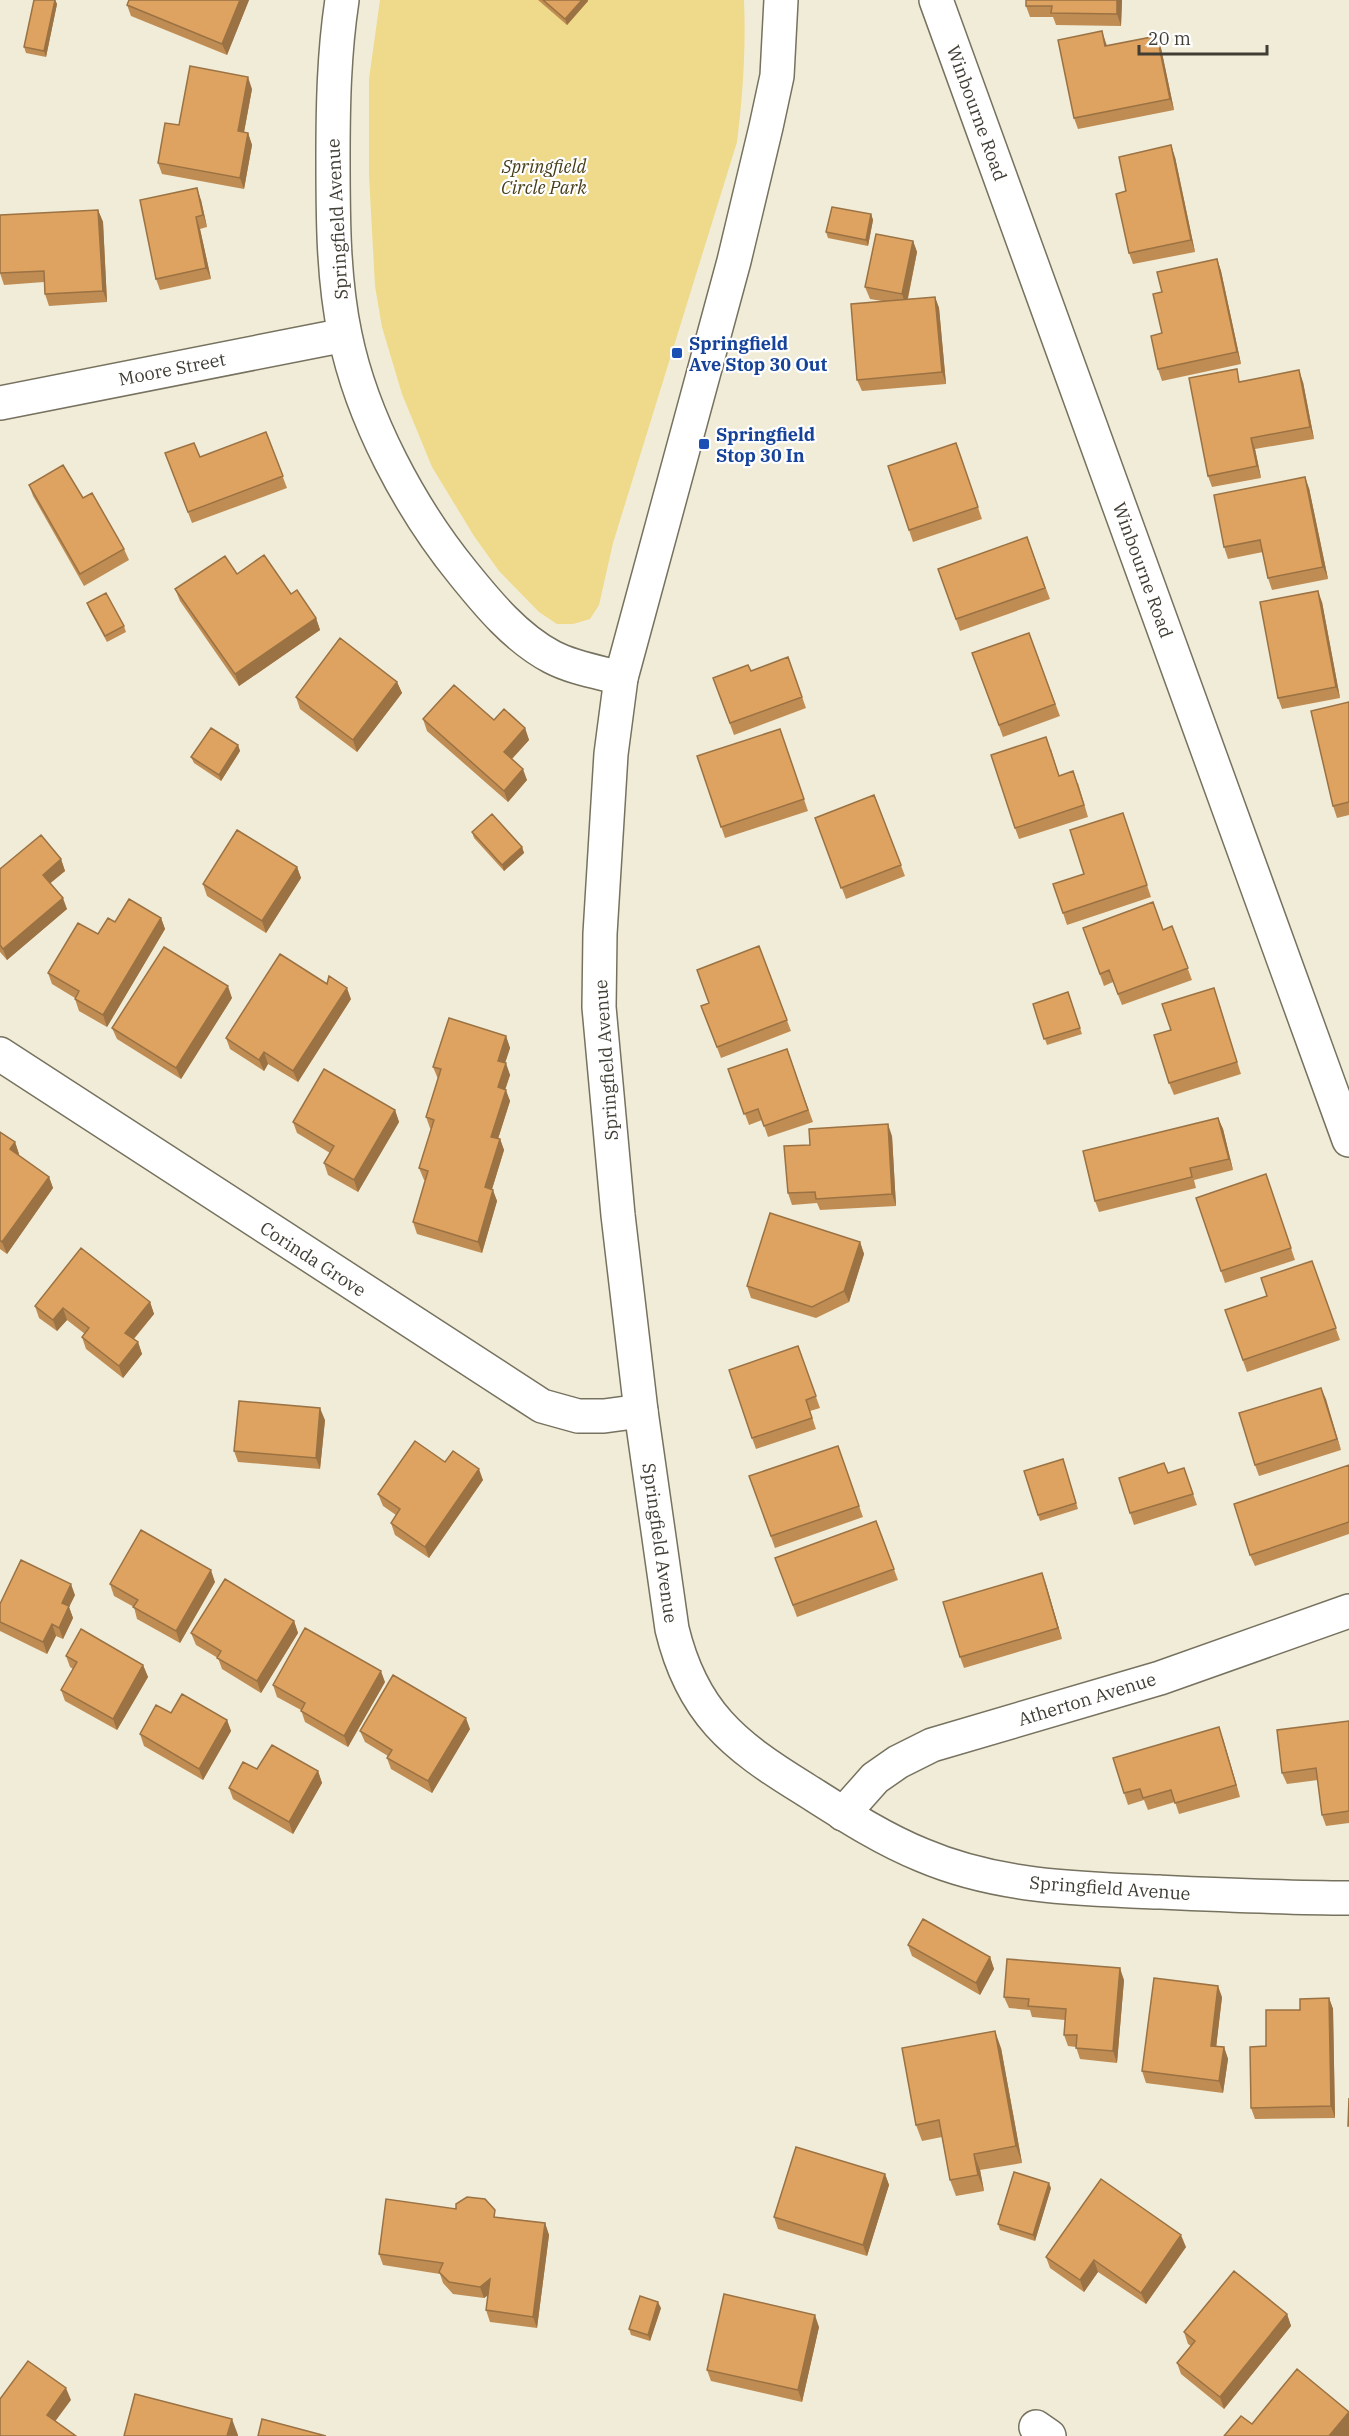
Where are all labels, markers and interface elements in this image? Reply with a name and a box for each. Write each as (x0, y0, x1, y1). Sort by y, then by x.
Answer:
scale bar (1139, 18, 1266, 56)
text: 20 m (1148, 27, 1191, 50)
street label: Winbourne Road (942, 42, 1012, 184)
street label: Springfield Avenue (321, 138, 353, 300)
park label: Springfield Circle Park (501, 155, 587, 199)
place label: Springfield Ave Stop 30 Out (689, 332, 828, 376)
marker: Springfield Ave Stop 30 Out (670, 346, 684, 360)
street label: Moore Street (117, 347, 227, 391)
place label: Springfield Stop 30 In (716, 423, 815, 467)
marker: Springfield Stop 30 In (697, 437, 711, 451)
street label: Winbourne Road (1108, 499, 1178, 641)
street label: Springfield Avenue (589, 979, 623, 1141)
street label: Corinda Grove (256, 1216, 370, 1302)
street label: Springfield Avenue (637, 1462, 683, 1624)
street label: Atherton Avenue (1015, 1667, 1159, 1731)
street label: Springfield Avenue (1029, 1871, 1191, 1905)

